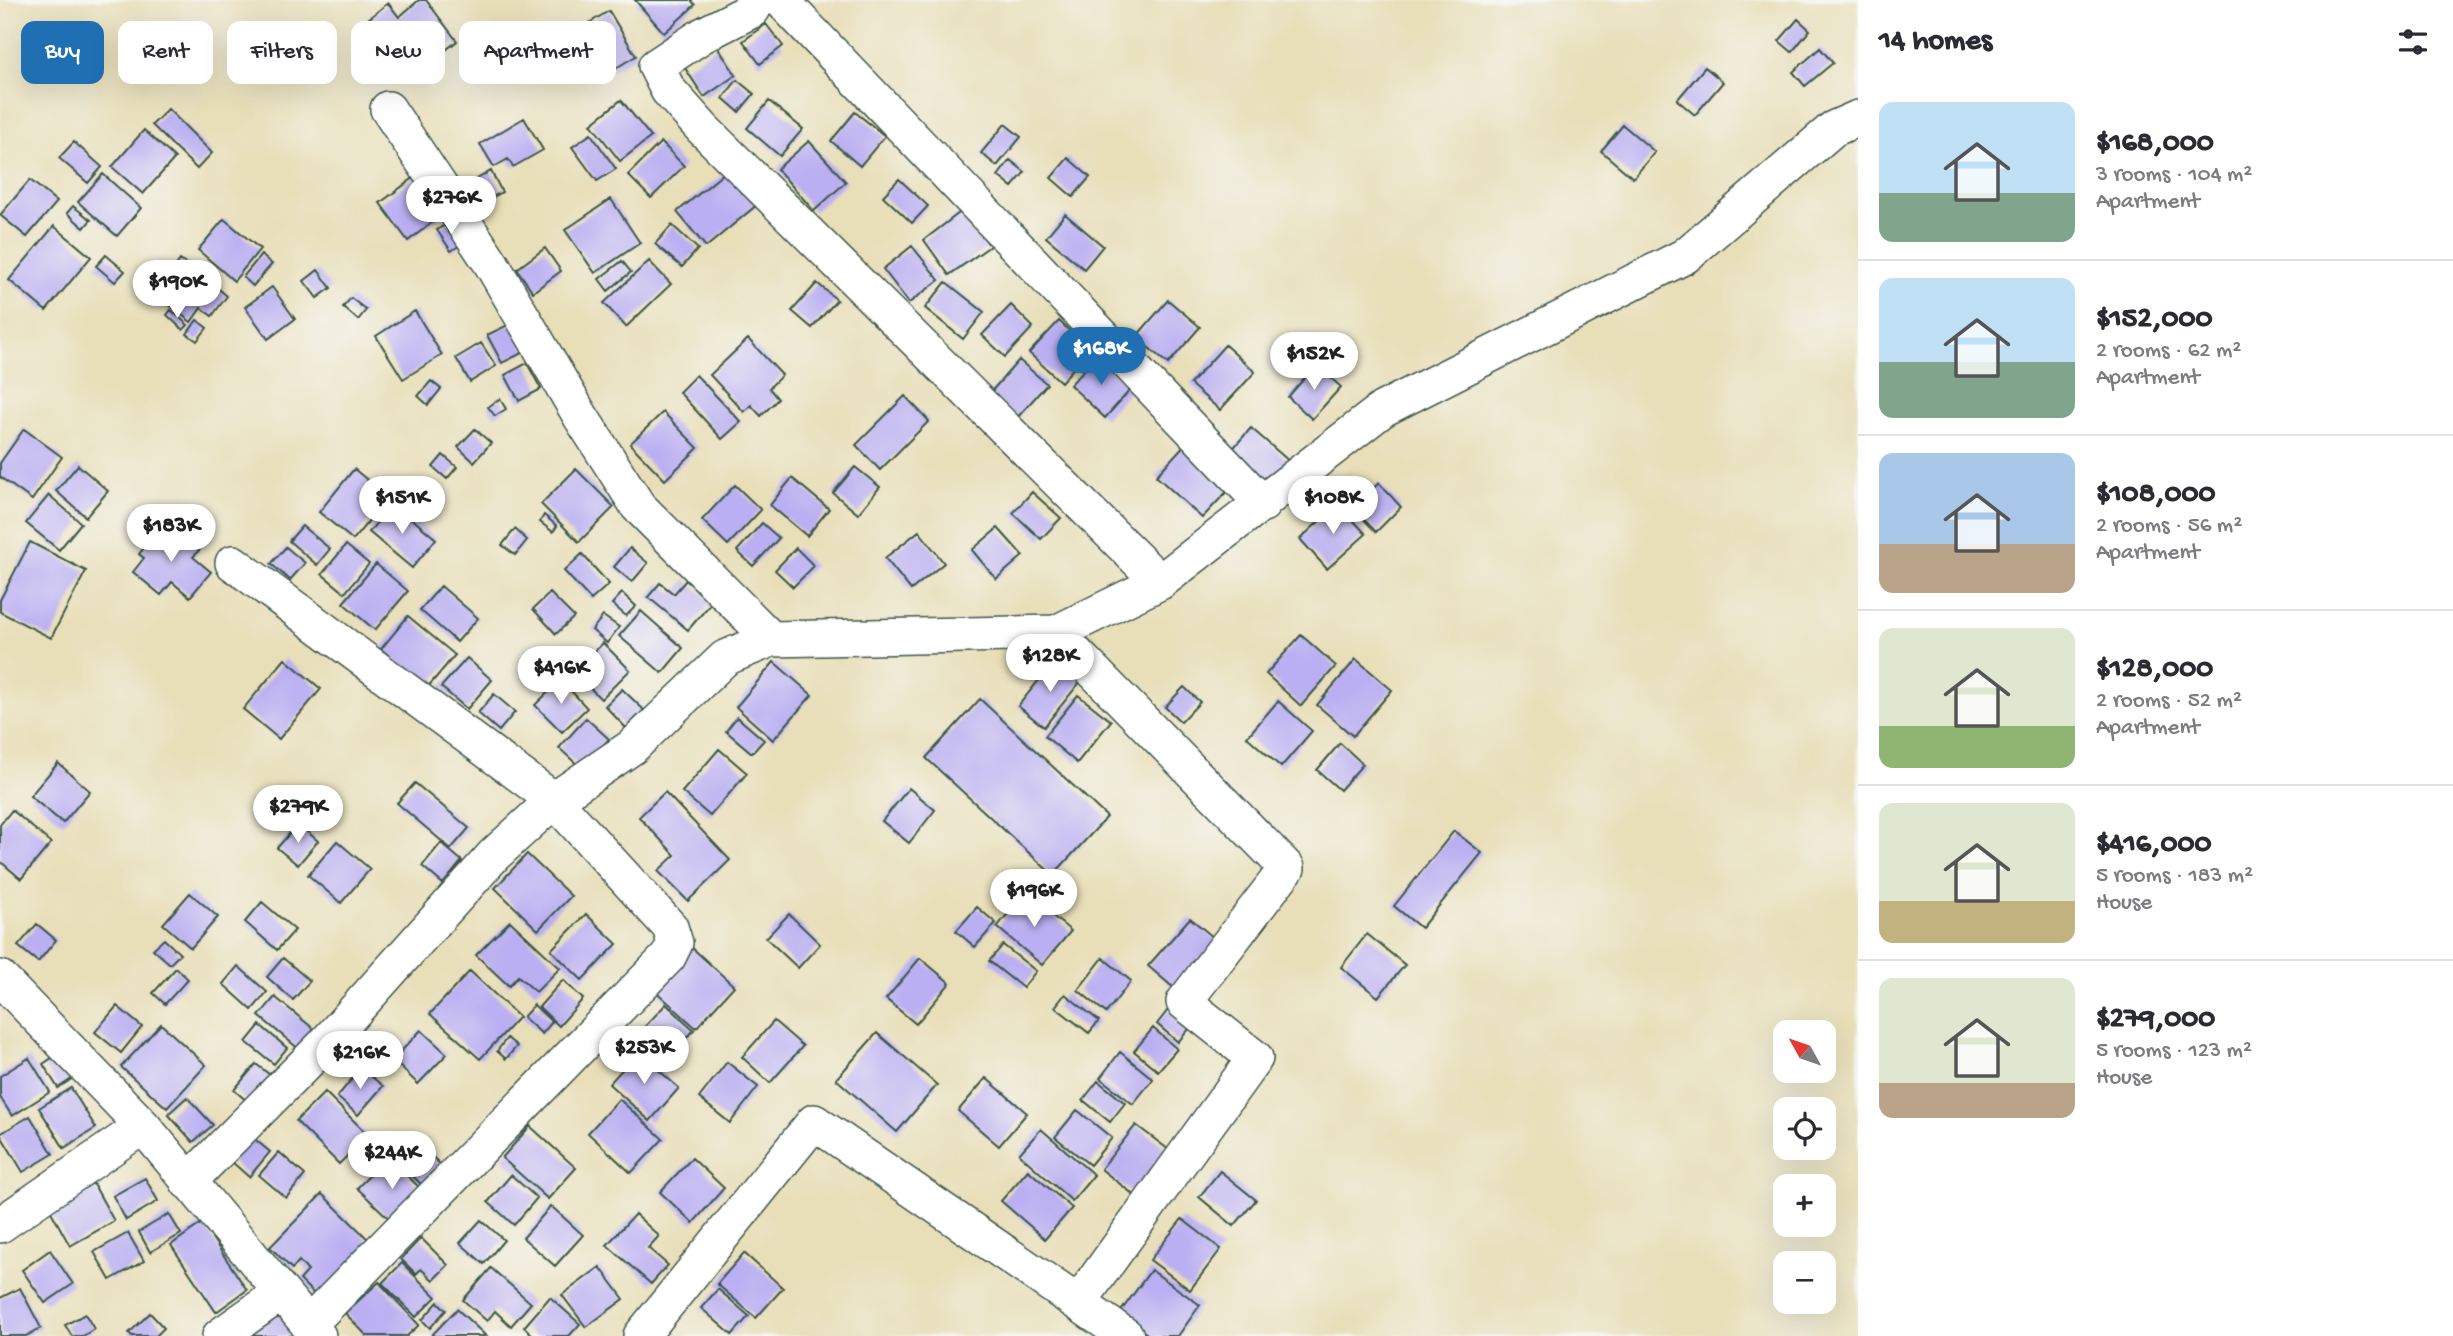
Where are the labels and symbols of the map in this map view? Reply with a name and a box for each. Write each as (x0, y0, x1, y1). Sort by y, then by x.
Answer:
pin: $276K (402, 176, 500, 236)
pin: $190K (128, 260, 226, 320)
pin: $168K (1052, 328, 1150, 387)
pin: $152K (1265, 332, 1363, 392)
pin: $151K (353, 476, 451, 536)
pin: $108K (1284, 476, 1382, 536)
pin: $183K (122, 504, 220, 564)
pin: $128K (1001, 634, 1099, 694)
pin: $416K (512, 646, 610, 706)
pin: $279K (249, 786, 347, 845)
pin: $196K (985, 870, 1083, 929)
north arrow (1773, 1020, 1836, 1083)
pin: $253K (595, 1026, 693, 1086)
pin: $216K (311, 1032, 409, 1091)
pin: $244K (343, 1132, 441, 1191)

